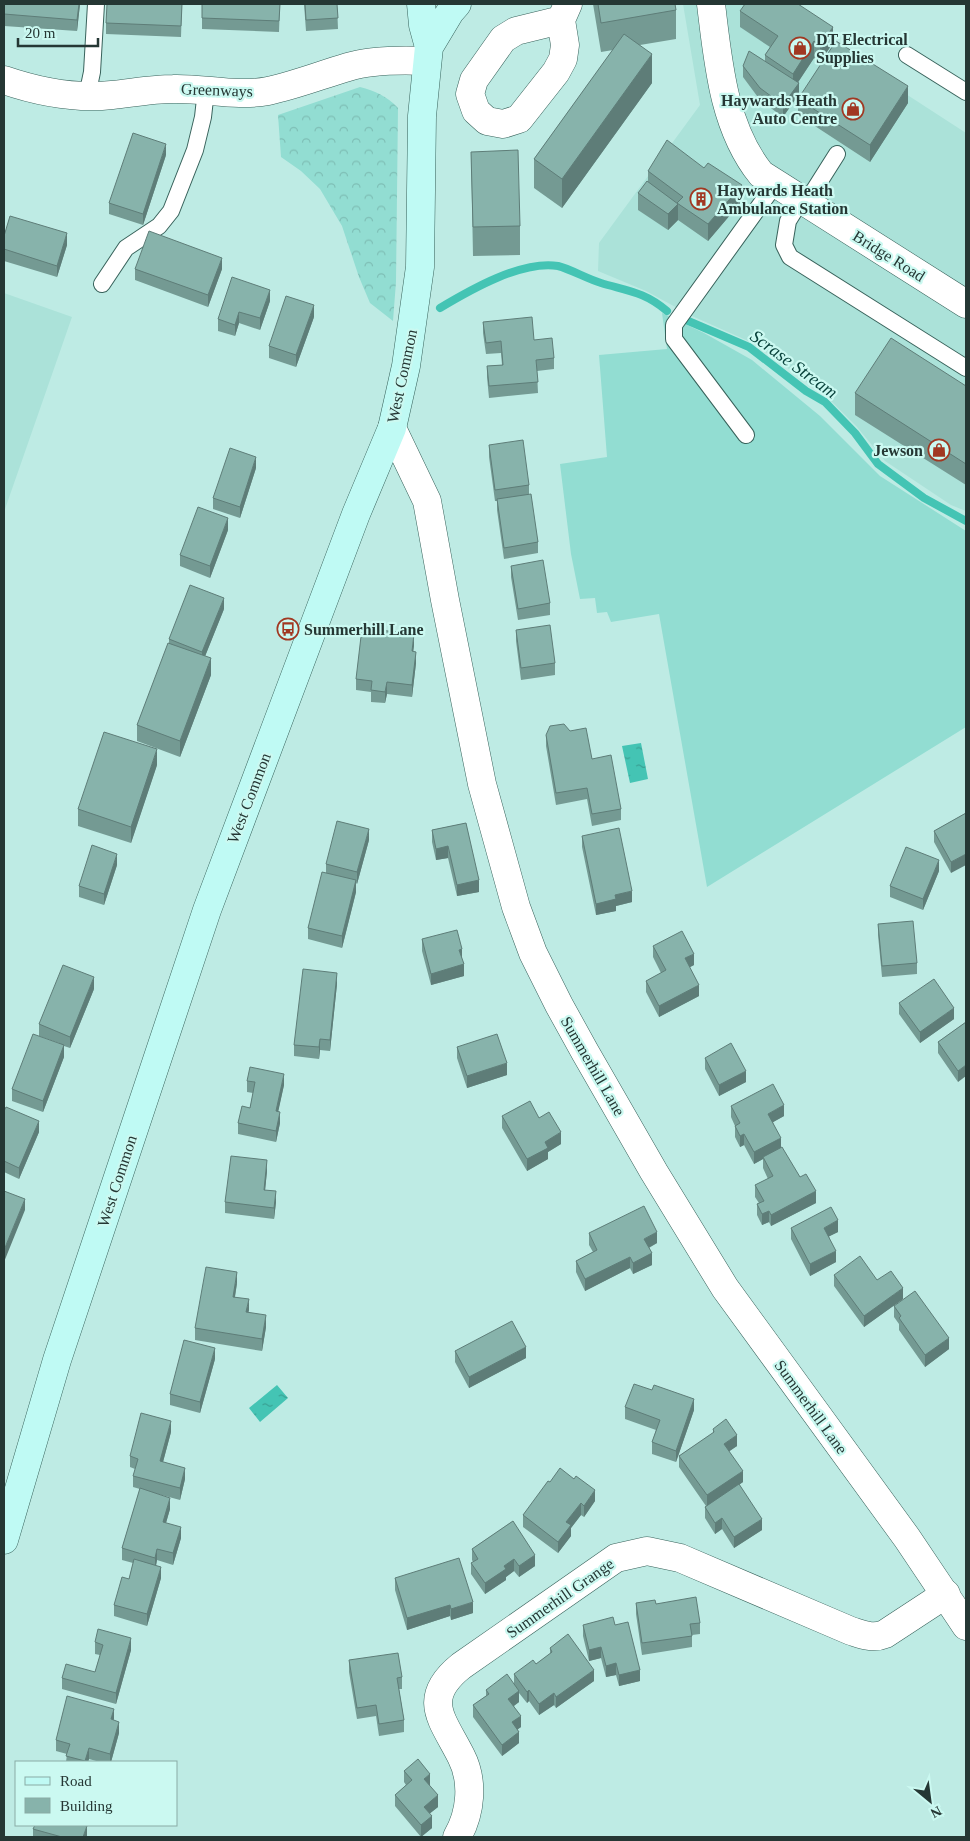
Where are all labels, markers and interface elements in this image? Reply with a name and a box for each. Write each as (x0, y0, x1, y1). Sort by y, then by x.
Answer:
scale bar (18, 15, 98, 47)
text: 20 m (25, 25, 56, 41)
place label: DT Electrical Supplies (816, 31, 908, 67)
shop icon: DT Electrical Supplies (788, 36, 812, 60)
street label: Greenways (181, 80, 253, 101)
place label: Haywards Heath Auto Centre (721, 92, 837, 127)
shop icon: Haywards Heath Auto Centre (841, 97, 865, 121)
place label: Haywards Heath Ambulance Station (717, 182, 848, 217)
building icon: Haywards Heath Ambulance Station (689, 187, 713, 211)
street label: Bridge Road (849, 227, 928, 286)
water label: Scrase Stream (747, 326, 841, 402)
street label: West Common (384, 328, 420, 424)
shop icon: Jewson (927, 438, 951, 462)
place label: Jewson (873, 442, 923, 459)
bus stop icon: Summerhill Lane (276, 617, 300, 641)
place label: Summerhill Lane (304, 621, 424, 638)
street label: West Common (224, 751, 274, 845)
street label: Summerhill Lane (558, 1013, 628, 1119)
street label: West Common (94, 1133, 140, 1229)
street label: Summerhill Lane (771, 1357, 851, 1457)
street label: Summerhill Grange (503, 1555, 617, 1642)
legend (15, 1761, 178, 1826)
text: Road (60, 1773, 92, 1789)
north arrow (905, 1776, 955, 1826)
text: Building (60, 1798, 113, 1814)
text: N (928, 1803, 944, 1821)

